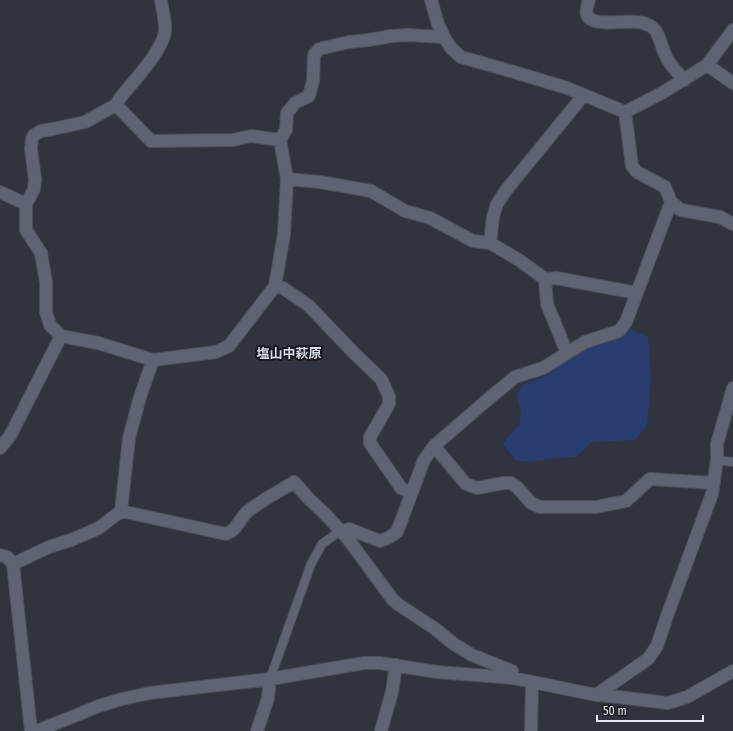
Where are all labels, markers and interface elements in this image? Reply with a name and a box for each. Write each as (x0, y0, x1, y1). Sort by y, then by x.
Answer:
district label: 塩山中萩原 (256, 346, 322, 361)
scale bar (597, 697, 703, 723)
text: 50 m (603, 704, 627, 718)

